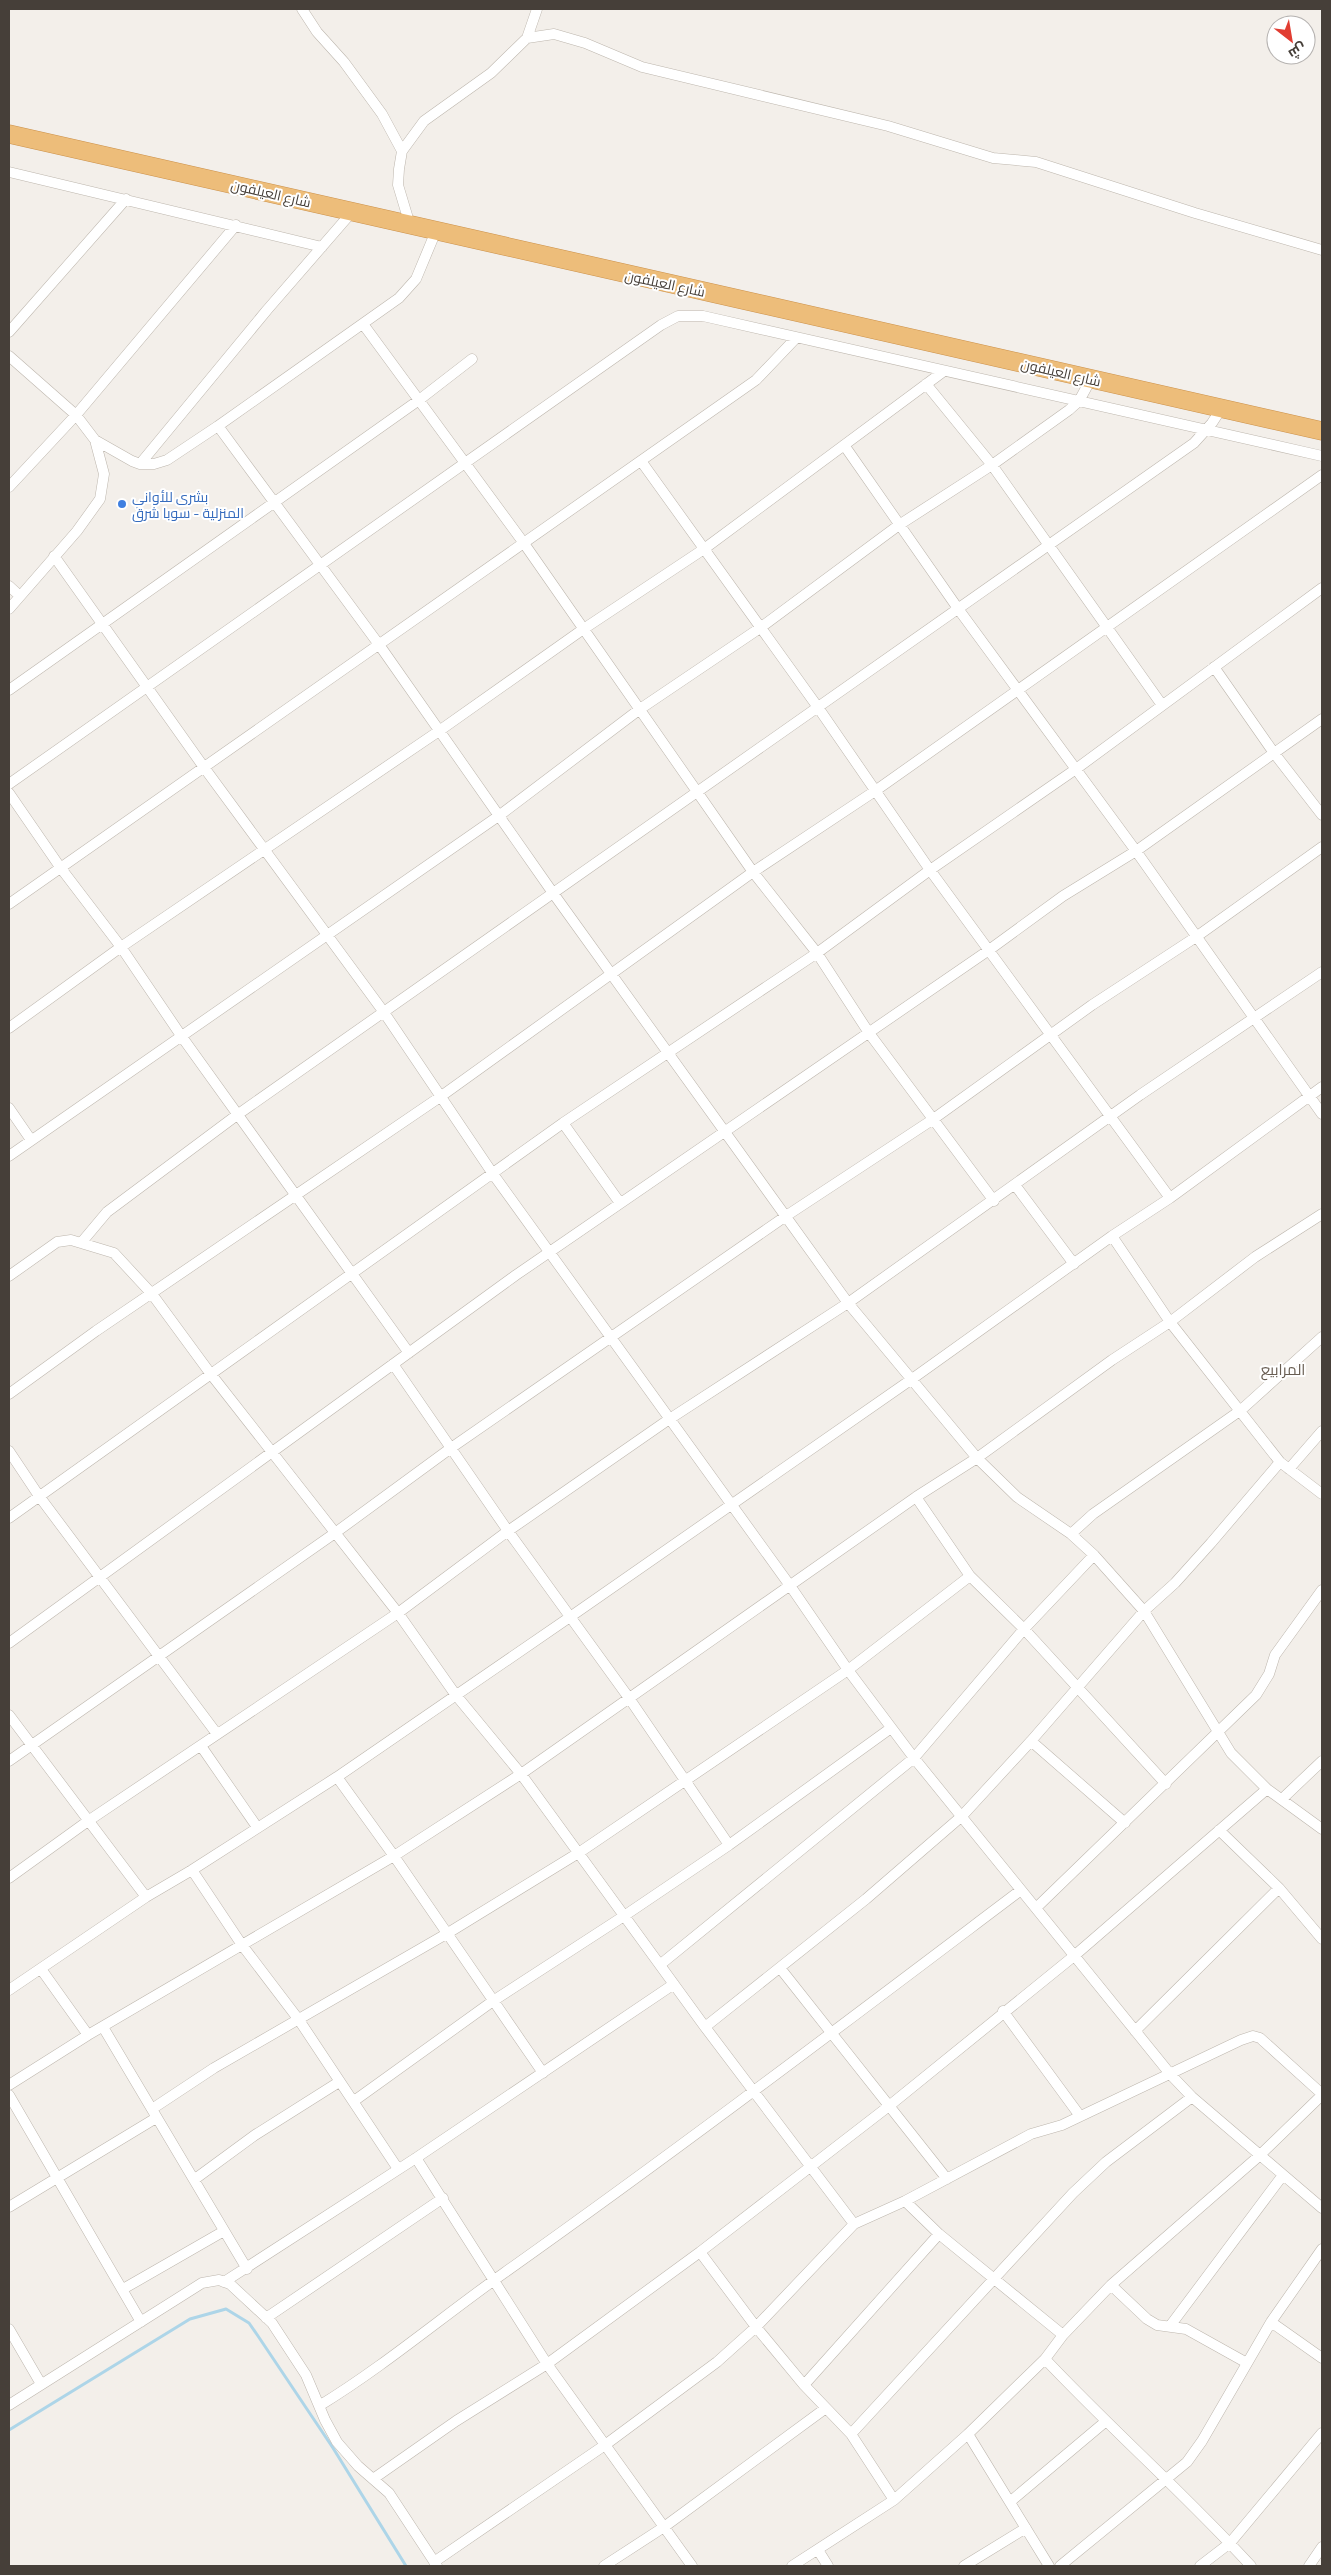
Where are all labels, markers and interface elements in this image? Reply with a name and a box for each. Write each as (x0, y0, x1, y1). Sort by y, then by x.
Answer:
north arrow (1266, 15, 1316, 65)
text: ش (1285, 38, 1311, 65)
street label: شارع العيلفون (229, 174, 313, 212)
street label: شارع العيلفون (623, 264, 707, 302)
street label: شارع العيلفون (1019, 353, 1103, 391)
place label: بشرى للأواني المنزلية - سوبا شرق (132, 486, 244, 523)
marker: بشرى للأواني المنزلية - سوبا شرق (116, 498, 128, 510)
district label: المرابيع (1261, 1358, 1305, 1381)

